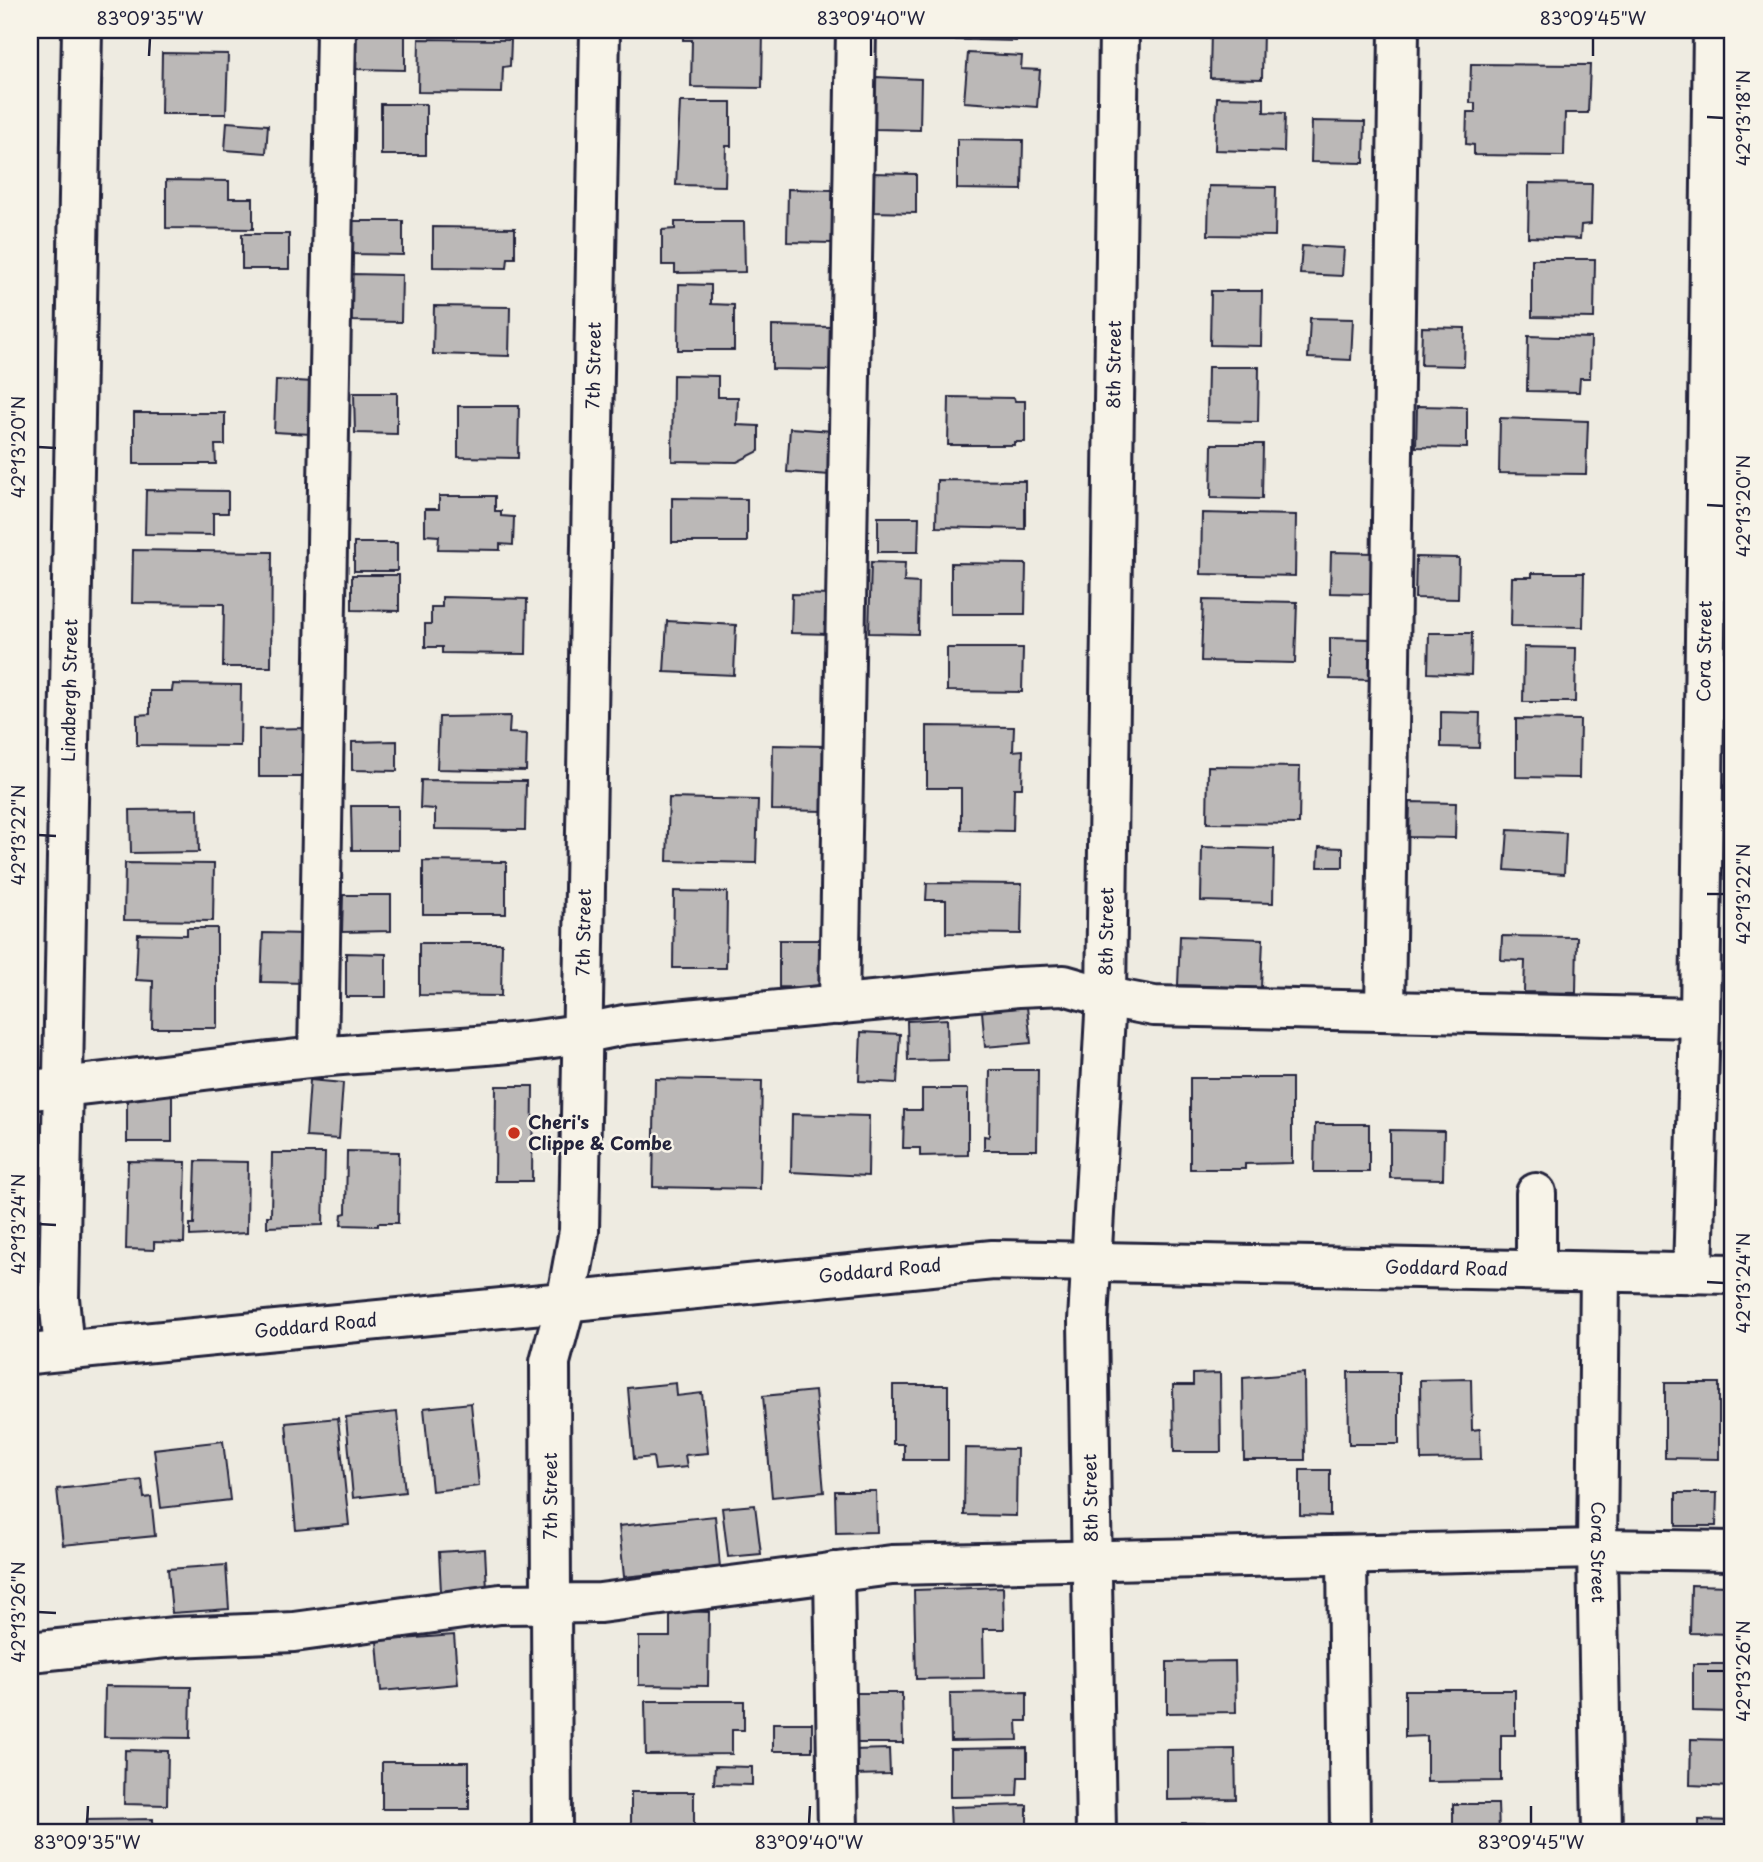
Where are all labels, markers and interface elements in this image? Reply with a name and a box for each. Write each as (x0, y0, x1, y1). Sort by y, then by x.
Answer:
text: 83°09'35"W (96, 4, 204, 31)
text: 83°09'40"W (817, 4, 926, 31)
text: 83°09'45"W (1540, 4, 1647, 31)
text: 42°13'18"N (1729, 70, 1756, 166)
street label: 8th Street (1099, 320, 1127, 409)
street label: 7th Street (578, 321, 607, 409)
text: 42°13'20"N (4, 396, 31, 498)
text: 42°13'20"N (1729, 455, 1756, 557)
street label: Cora Street (1689, 600, 1717, 702)
street label: Lindbergh Street (54, 619, 83, 762)
text: 42°13'22"N (4, 785, 31, 885)
text: 42°13'22"N (1729, 844, 1756, 944)
street label: 8th Street (1091, 887, 1119, 976)
street label: 7th Street (568, 888, 597, 976)
place label: Cheri's Clippe & Combe (528, 1108, 672, 1156)
marker: Cheri's Clippe & Combe (506, 1125, 522, 1141)
text: 42°13'24"N (4, 1174, 31, 1274)
text: 42°13'24"N (1729, 1233, 1756, 1333)
street label: Goddard Road (817, 1250, 942, 1289)
street label: Goddard Road (1385, 1252, 1508, 1282)
street label: Goddard Road (253, 1305, 378, 1344)
street label: 7th Street (536, 1452, 563, 1540)
street label: 8th Street (1075, 1454, 1104, 1543)
street label: Cora Street (1585, 1501, 1613, 1603)
text: 42°13'26"N (4, 1561, 31, 1663)
text: 42°13'26"N (1729, 1620, 1756, 1722)
text: 83°09'35"W (33, 1828, 141, 1855)
text: 83°09'40"W (755, 1828, 864, 1855)
text: 83°09'45"W (1478, 1828, 1585, 1855)

